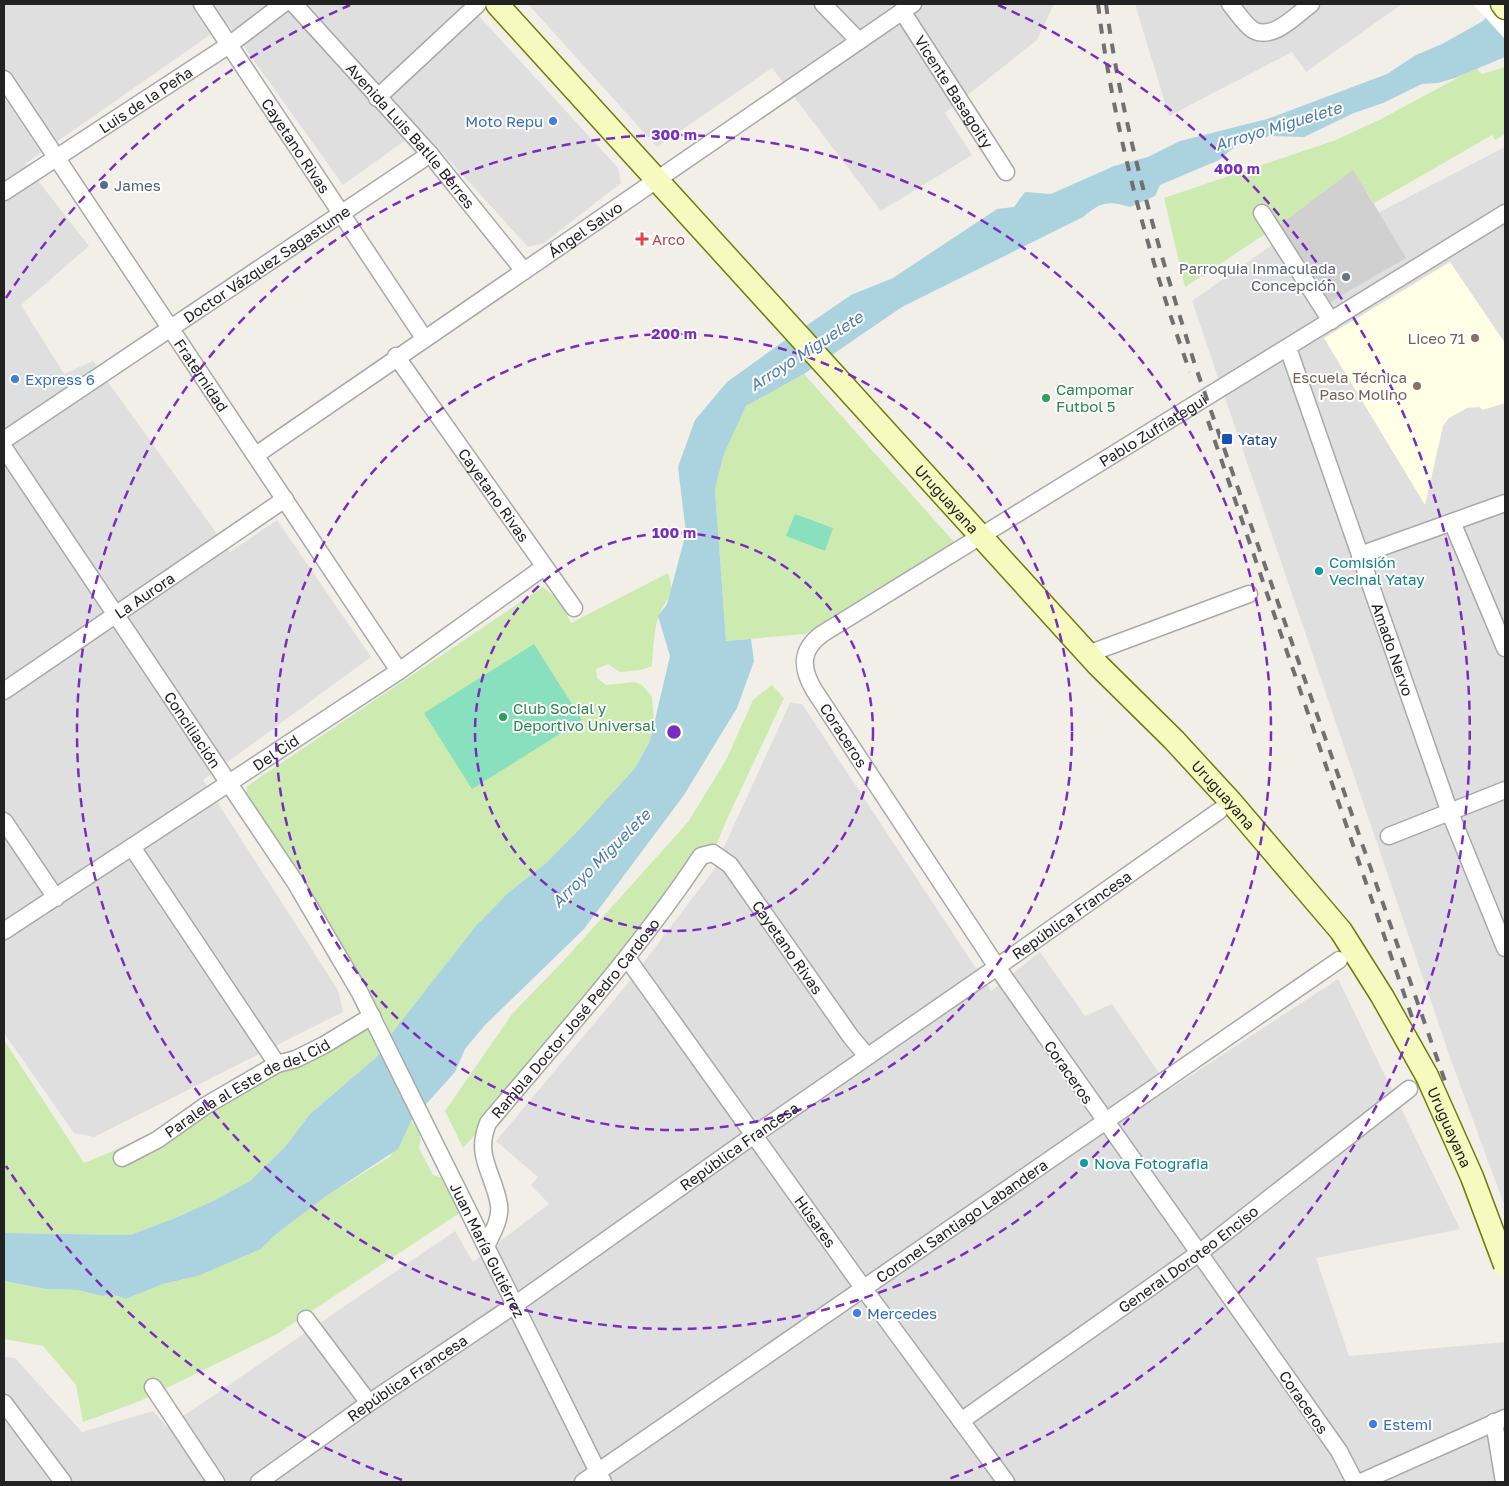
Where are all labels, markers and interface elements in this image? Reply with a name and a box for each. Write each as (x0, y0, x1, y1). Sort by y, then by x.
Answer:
street label: Vicente Basagoity (911, 32, 997, 152)
street label: Avenida Luis Batlle Berres (343, 59, 479, 212)
street label: Luis de la Peña (95, 63, 196, 137)
street label: Cayetano Rivas (258, 95, 334, 197)
water label: Arroyo Miguelete (1212, 97, 1345, 155)
place label: Moto Repu (465, 112, 543, 130)
marker: Moto Repu (547, 115, 559, 127)
text: 300 m (651, 125, 697, 143)
text: 400 m (1214, 159, 1260, 177)
place label: James (114, 176, 161, 194)
marker: James (98, 179, 110, 191)
street label: Ángel Salvo (545, 198, 625, 261)
street label: Doctor Vázquez Sagastume (180, 201, 353, 326)
place label: Arco (652, 230, 685, 248)
marker: Arco (636, 233, 648, 245)
place label: Parroquia Inmaculada Concepción (1179, 259, 1336, 294)
marker: Parroquia Inmaculada Concepción (1340, 271, 1352, 283)
water label: Arroyo Miguelete (745, 306, 868, 395)
text: 200 m (651, 324, 697, 342)
place label: Liceo 71 (1408, 329, 1465, 347)
marker: Liceo 71 (1469, 332, 1481, 344)
street label: Fraternidad (171, 335, 232, 415)
place label: Escuela Técnica Paso Molino (1292, 368, 1407, 403)
place label: Express 6 (25, 370, 95, 388)
marker: Express 6 (9, 373, 21, 385)
place label: Campomar Futbol 5 (1056, 380, 1134, 415)
marker: Escuela Técnica Paso Molino (1411, 380, 1423, 392)
street label: Pablo Zufriategui (1096, 390, 1210, 470)
marker: Campomar Futbol 5 (1040, 392, 1052, 404)
place label: Yatay (1238, 430, 1278, 448)
marker: Yatay (1220, 432, 1234, 446)
street label: Cayetano Rivas (455, 445, 533, 545)
street label: Uruguayana (911, 461, 983, 537)
text: 100 m (652, 523, 696, 541)
place label: Comisión Vecinal Yatay (1329, 553, 1425, 588)
marker: Comisión Vecinal Yatay (1313, 565, 1325, 577)
street label: La Aurora (111, 568, 178, 622)
street label: Amado Nervo (1368, 600, 1417, 698)
street label: Conciliación (161, 688, 225, 771)
place label: Club Social y Deportivo Universal (513, 699, 656, 734)
street label: Coraceros (817, 700, 871, 771)
marker: Club Social y Deportivo Universal (497, 711, 509, 723)
centre of rings (665, 723, 683, 741)
street label: Del Cid (249, 731, 302, 774)
street label: Uruguayana (1188, 756, 1259, 833)
water label: Arroyo Miguelete (547, 803, 656, 912)
street label: República Francesa (1009, 867, 1134, 963)
street label: Cayetano Rivas (749, 897, 827, 997)
street label: Rambla Doctor José Pedro Cardoso (487, 915, 663, 1122)
street label: Paralela al Este de del Cid (161, 1035, 333, 1141)
street label: Coraceros (1041, 1037, 1097, 1107)
street label: Uruguayana (1424, 1084, 1476, 1170)
street label: República Francesa (676, 1098, 802, 1194)
place label: Nova Fotografia (1094, 1154, 1208, 1172)
street label: Coronel Santiago Labandera (872, 1155, 1051, 1286)
marker: Nova Fotografia (1078, 1157, 1090, 1169)
street label: Juan María Gutiérrez (446, 1179, 529, 1321)
street label: Húsares (791, 1192, 840, 1251)
street label: General Doroteo Enciso (1115, 1201, 1262, 1316)
place label: Mercedes (867, 1304, 937, 1322)
marker: Mercedes (851, 1307, 863, 1319)
street label: República Francesa (343, 1331, 470, 1425)
street label: Coraceros (1276, 1367, 1332, 1437)
place label: Estemi (1383, 1415, 1432, 1433)
marker: Estemi (1367, 1418, 1379, 1430)

